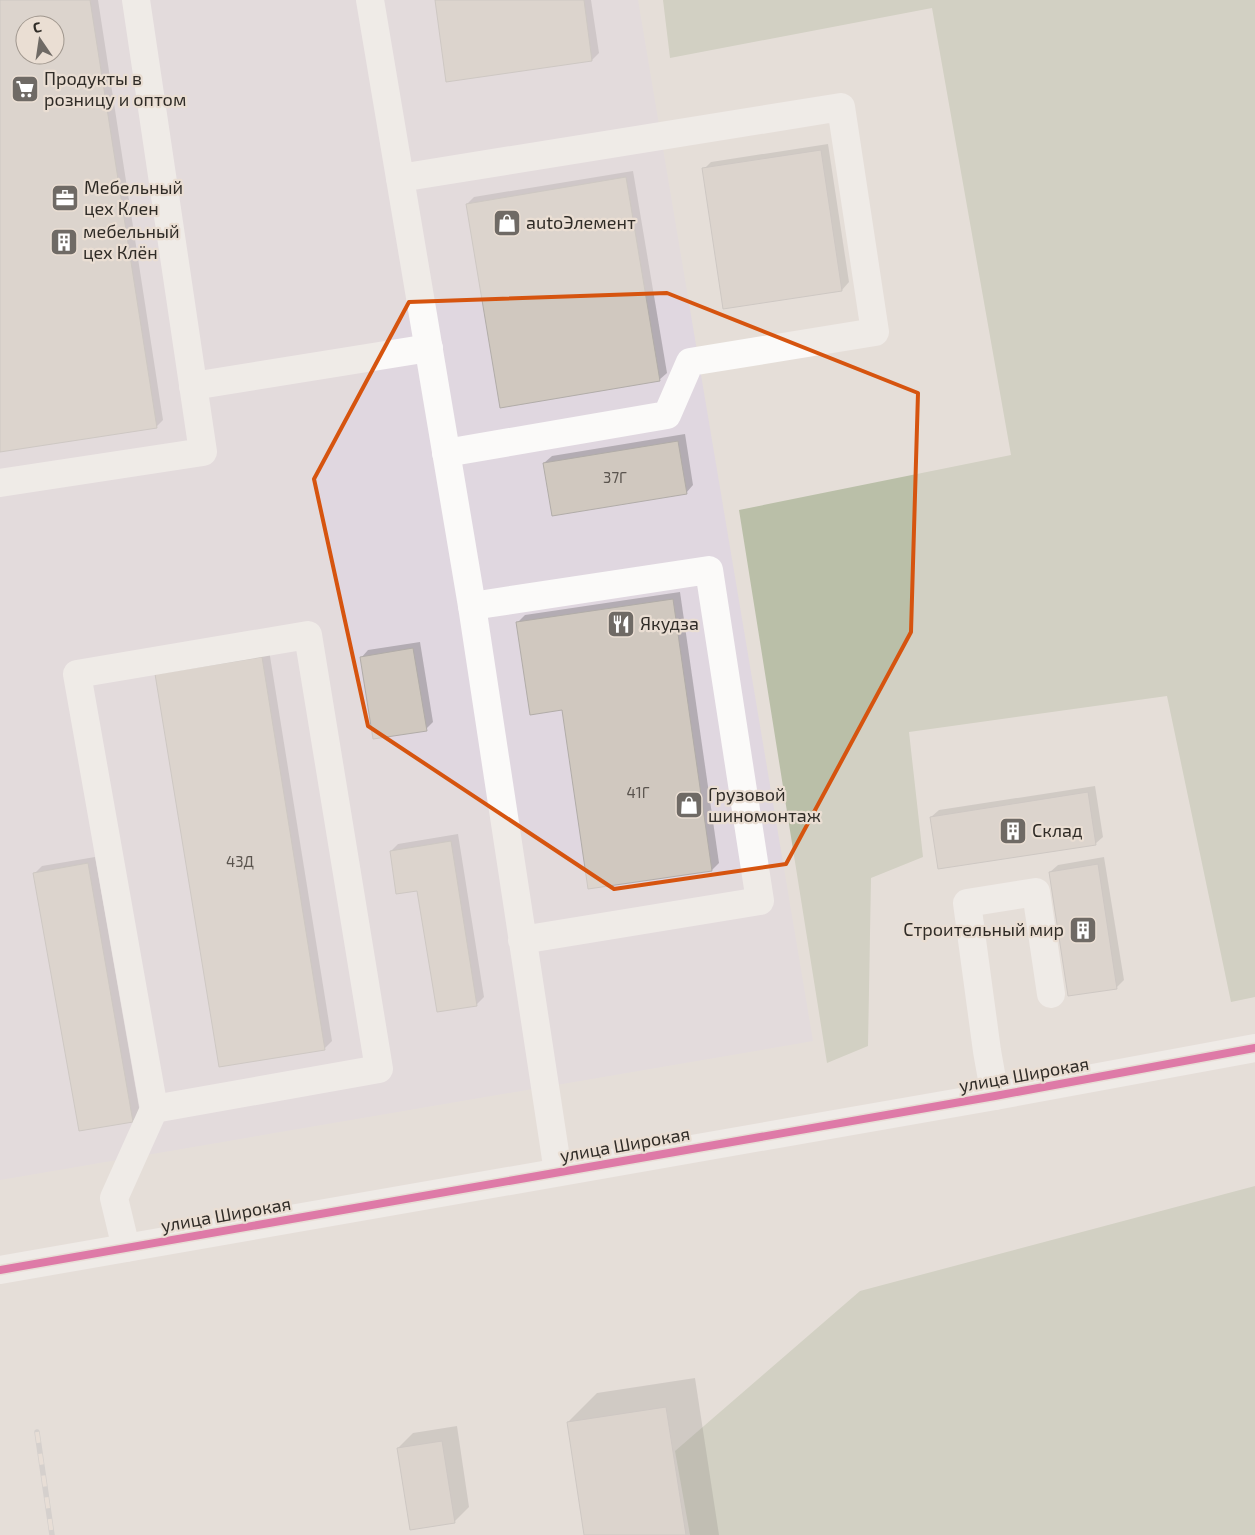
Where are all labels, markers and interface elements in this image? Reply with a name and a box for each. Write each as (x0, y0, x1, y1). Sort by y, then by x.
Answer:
north arrow (15, 15, 65, 65)
text: С (31, 18, 43, 36)
place label: Продукты в розницу и оптом (44, 67, 186, 110)
supermarket icon: Продукты в розницу и оптом (10, 74, 40, 104)
place label: Мебельный цех Клен (84, 176, 183, 219)
office icon: Мебельный цех Клен (50, 183, 80, 213)
shop icon: autoЭлемент (492, 208, 522, 238)
place label: autoЭлемент (526, 211, 636, 233)
place label: мебельный цех Клён (83, 220, 180, 263)
building icon: мебельный цех Клён (49, 227, 79, 257)
house number: 37Г (603, 468, 627, 486)
restaurant icon: Якудза (606, 609, 636, 639)
place label: Якудза (640, 612, 699, 634)
house number: 41Г (627, 783, 650, 801)
place label: Грузовой шиномонтаж (708, 783, 821, 826)
shop icon: Грузовой шиномонтаж (674, 790, 704, 820)
building icon: Склад (998, 816, 1028, 846)
place label: Склад (1032, 819, 1083, 841)
house number: 43Д (226, 852, 254, 870)
building icon: Строительный мир (1068, 915, 1098, 945)
place label: Строительный мир (903, 918, 1064, 940)
street label: улица Широкая (957, 1052, 1091, 1096)
street label: улица Широкая (558, 1122, 692, 1166)
street label: улица Широкая (159, 1192, 293, 1236)

